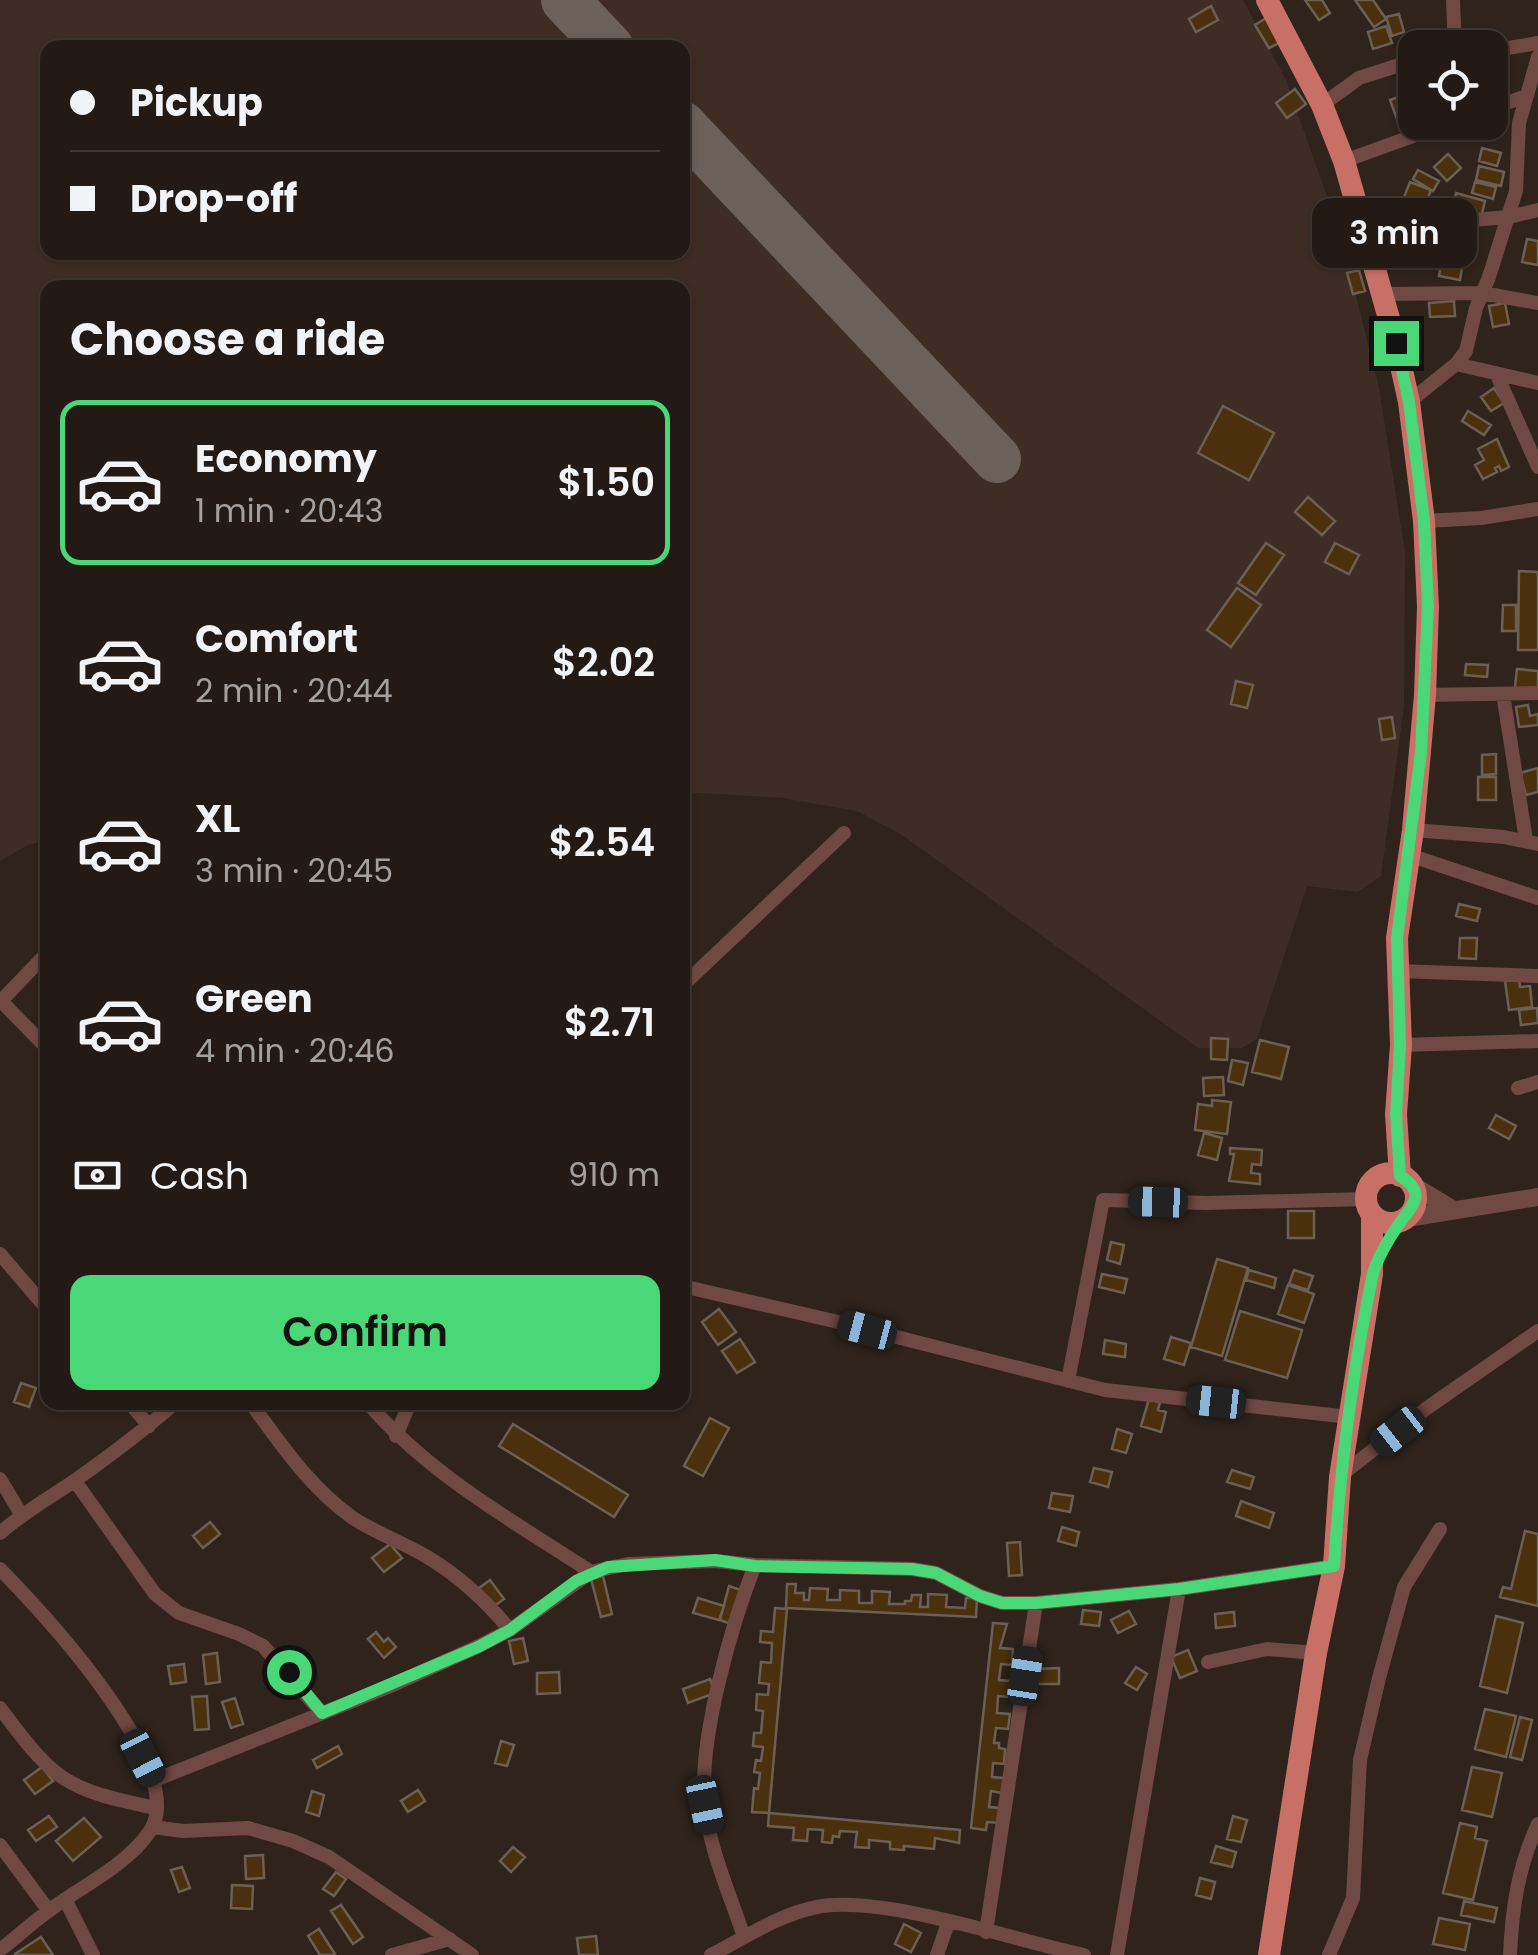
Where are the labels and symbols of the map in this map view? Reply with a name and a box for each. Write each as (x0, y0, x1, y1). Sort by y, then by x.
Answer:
callout: 3 min (1314, 198, 1478, 268)
route end (1374, 321, 1419, 366)
car (1127, 1186, 1189, 1218)
car (834, 1308, 900, 1352)
car (1185, 1384, 1247, 1420)
car (1365, 1401, 1431, 1461)
car (1005, 1644, 1045, 1708)
route start (267, 1650, 312, 1695)
car (116, 1724, 170, 1792)
car (684, 1773, 726, 1837)

